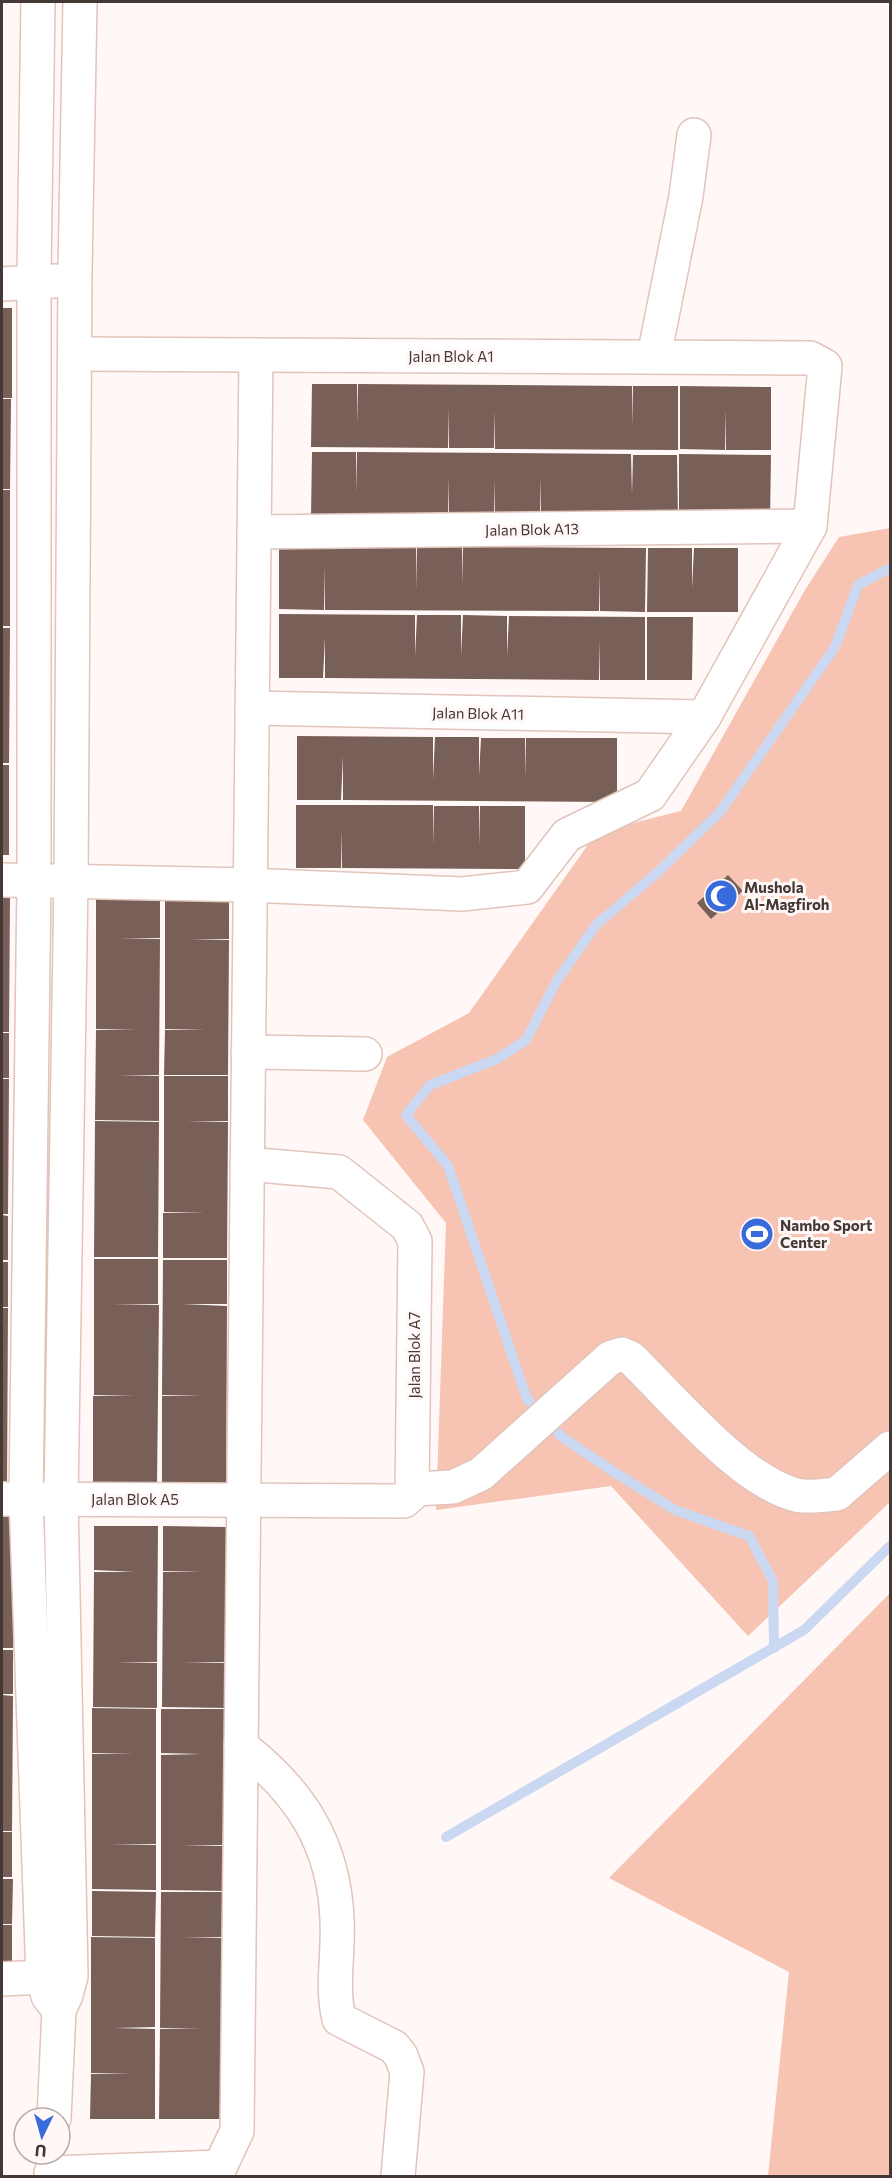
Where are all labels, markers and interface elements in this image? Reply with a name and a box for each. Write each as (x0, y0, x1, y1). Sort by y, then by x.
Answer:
street label: Jalan Blok A1 (408, 347, 494, 365)
street label: Jalan Blok A13 (485, 519, 579, 539)
street label: Jalan Blok A11 (432, 703, 524, 723)
mosque icon: Mushola Al-Magfiroh (703, 878, 739, 914)
place label: Mushola Al-Magfiroh (744, 878, 830, 913)
sports icon: Nambo Sport Center (739, 1216, 775, 1252)
place label: Nambo Sport Center (780, 1216, 872, 1251)
street label: Jalan Blok A7 (405, 1311, 423, 1399)
street label: Jalan Blok A5 (91, 1490, 179, 1508)
north arrow (12, 2106, 72, 2166)
text: U (34, 2141, 47, 2161)

